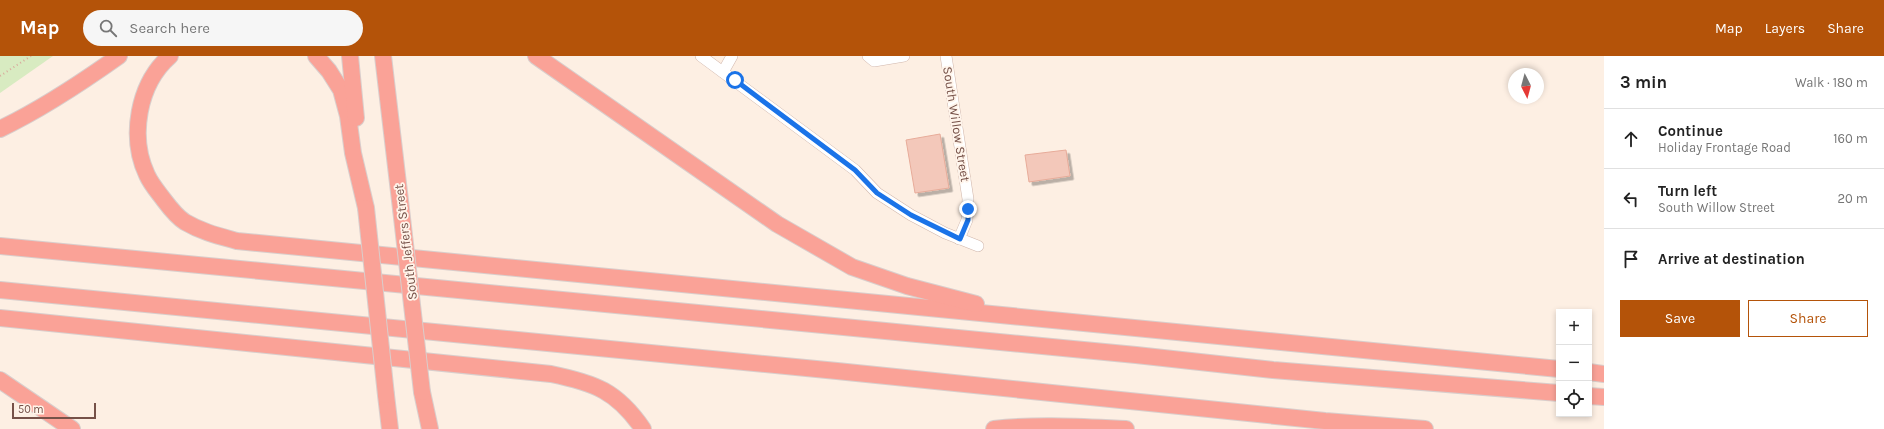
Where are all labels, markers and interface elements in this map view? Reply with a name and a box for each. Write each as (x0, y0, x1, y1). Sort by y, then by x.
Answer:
search box (83, 10, 363, 46)
text: Map (20, 17, 59, 39)
icon: search (97, 17, 119, 39)
text: Search here (129, 19, 210, 37)
text: Map (1715, 20, 1743, 37)
text: Layers (1765, 20, 1805, 37)
text: Share (1827, 20, 1864, 37)
street label: South Willow Street (940, 65, 973, 183)
north arrow (1508, 68, 1544, 104)
route start (726, 71, 744, 89)
text: 3 min (1620, 72, 1667, 92)
text: Walk · 180 m (1795, 75, 1868, 90)
text: Continue (1658, 122, 1723, 140)
icon: ahead (1620, 128, 1642, 150)
text: 160 m (1833, 131, 1868, 146)
text: Holiday Frontage Road (1658, 140, 1791, 155)
text: Turn left (1658, 182, 1717, 200)
street label: South Jeffers Street (391, 183, 420, 301)
icon: left (1620, 188, 1642, 210)
text: 20 m (1838, 191, 1868, 206)
route end (959, 200, 977, 218)
text: South Willow Street (1658, 200, 1775, 215)
icon: arrive (1620, 248, 1642, 270)
text: Arrive at destination (1658, 250, 1805, 268)
button: Save (1620, 300, 1740, 337)
button: Share (1748, 300, 1868, 337)
map controls (1556, 309, 1592, 417)
button: + (1556, 309, 1592, 345)
button: − (1556, 345, 1592, 381)
button: locate (1556, 381, 1592, 417)
scale bar (12, 401, 96, 420)
text: 50 m (18, 403, 44, 416)

